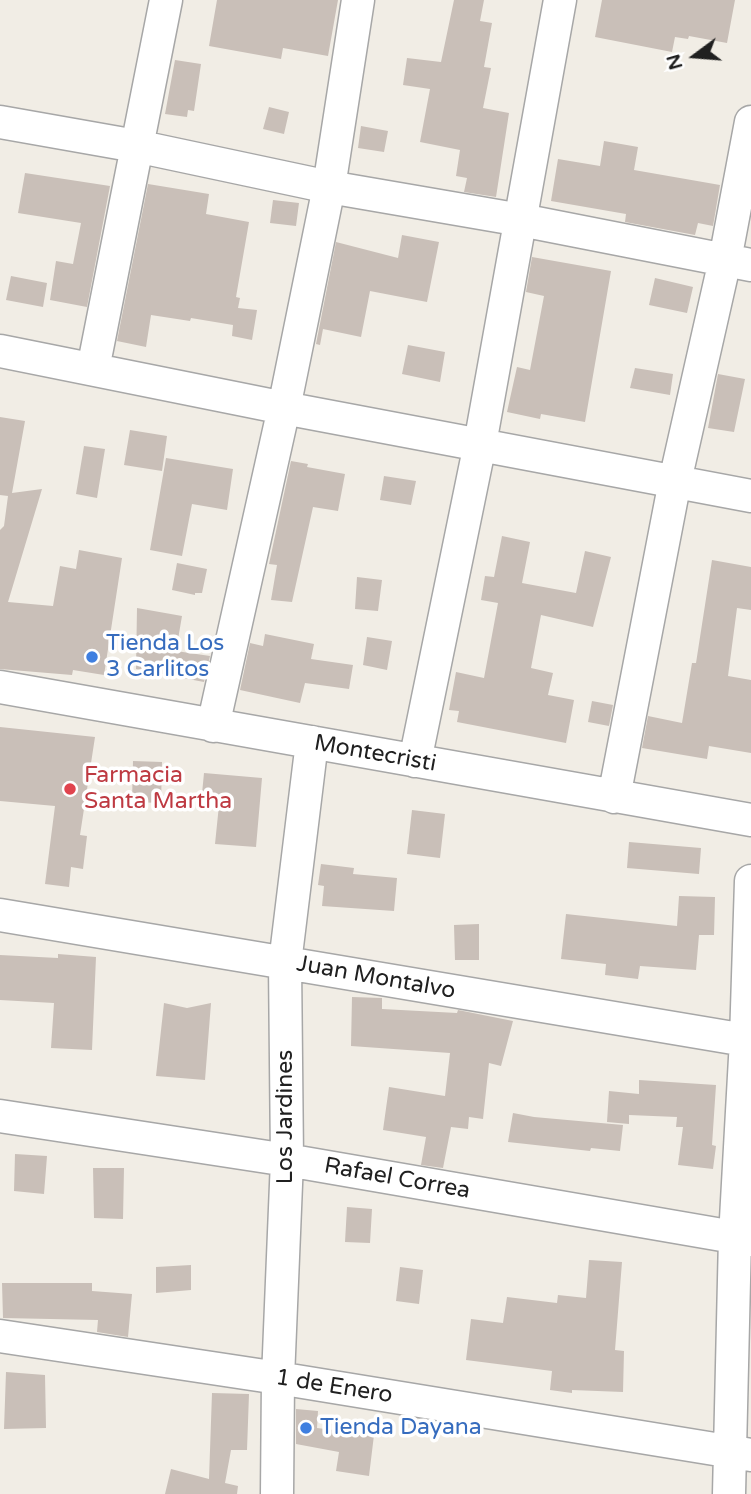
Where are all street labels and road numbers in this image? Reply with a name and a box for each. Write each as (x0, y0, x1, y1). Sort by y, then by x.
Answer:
street label: Montecristi (312, 730, 438, 778)
street label: Juan Montalvo (294, 950, 458, 1006)
street label: Los Jardines (272, 1050, 300, 1184)
street label: Rafael Correa (322, 1153, 472, 1205)
street label: 1 de Enero (274, 1364, 394, 1410)

